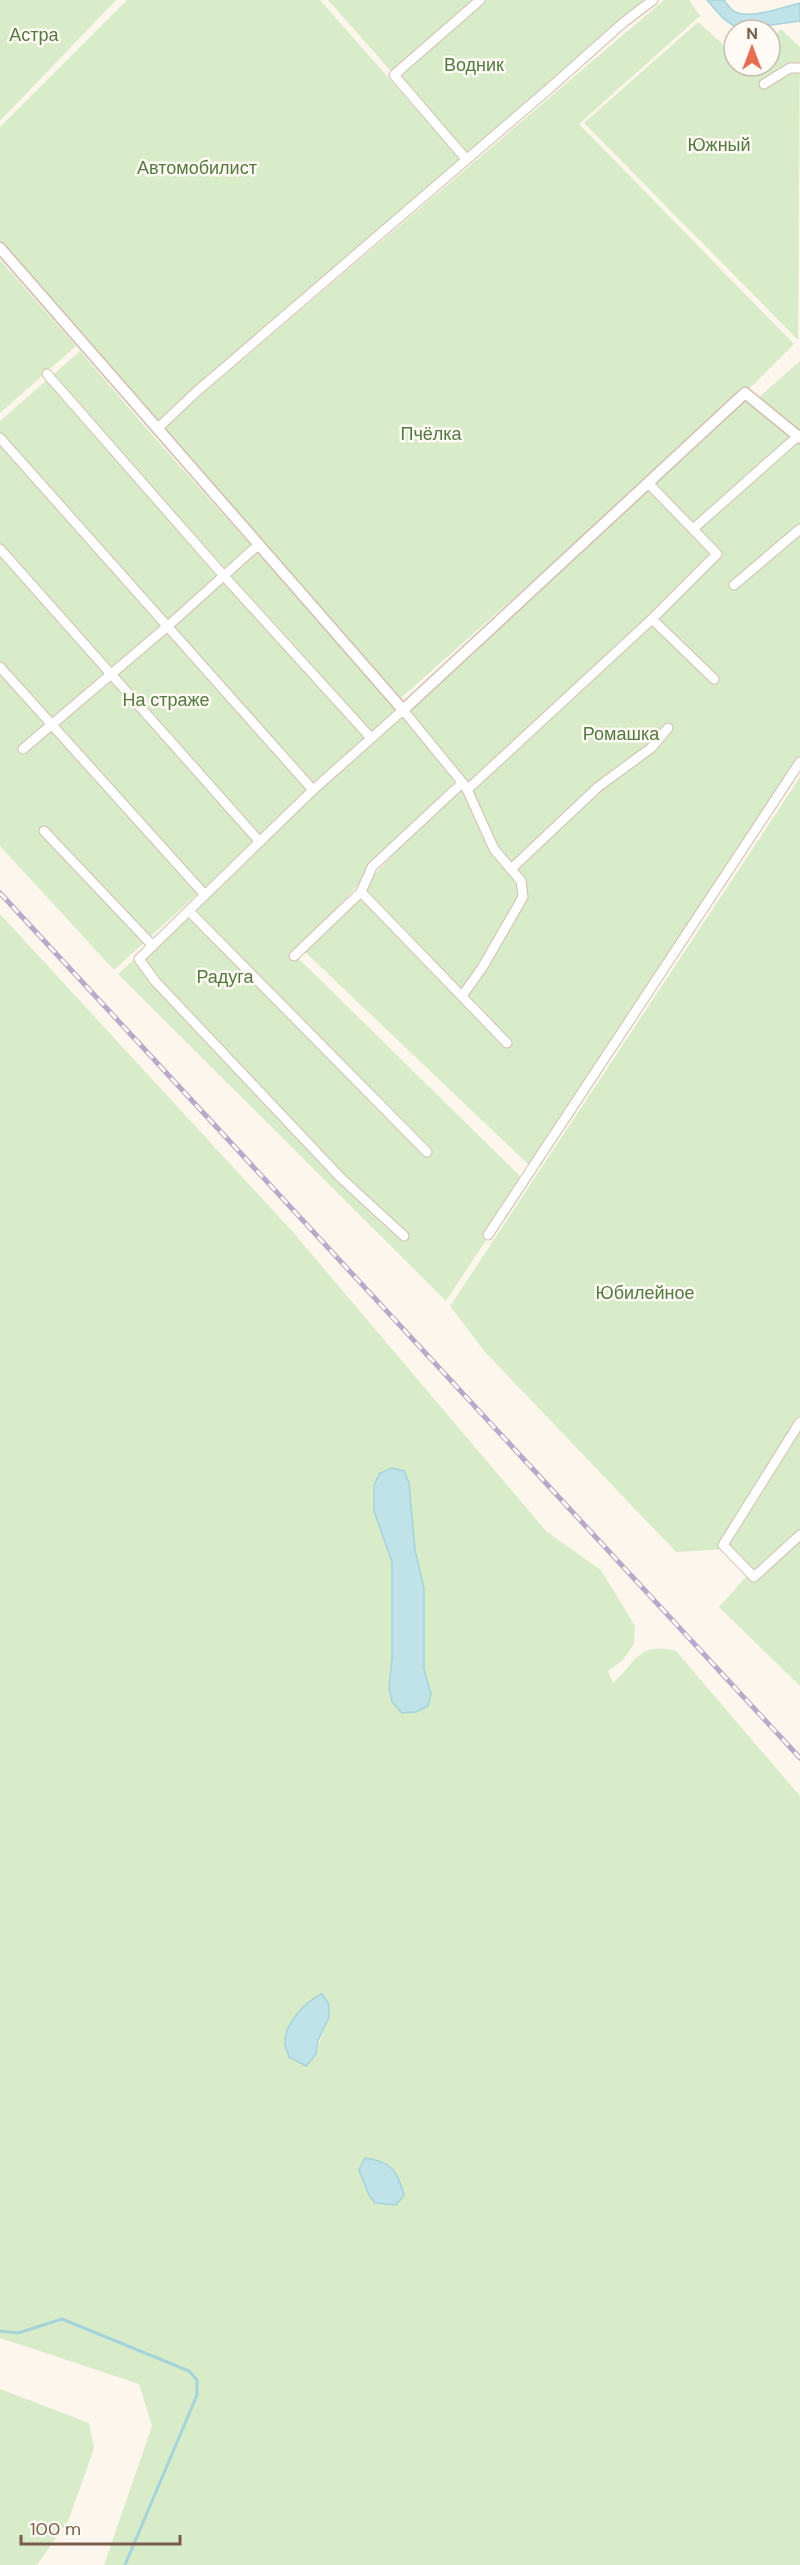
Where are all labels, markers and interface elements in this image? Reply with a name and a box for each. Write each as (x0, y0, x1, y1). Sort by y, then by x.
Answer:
north arrow (722, 18, 782, 78)
park label: Астра (9, 23, 60, 47)
text: N (746, 23, 758, 44)
park label: Водник (444, 53, 504, 77)
park label: Южный (687, 133, 751, 157)
park label: Автомобилист (137, 156, 257, 180)
park label: Пчёлка (400, 422, 463, 446)
park label: На страже (122, 688, 210, 712)
park label: Ромашка (583, 722, 660, 746)
park label: Радуга (196, 965, 255, 989)
park label: Юбилейное (595, 1281, 695, 1305)
scale bar (21, 2508, 180, 2546)
text: 100 m (30, 2517, 81, 2541)

